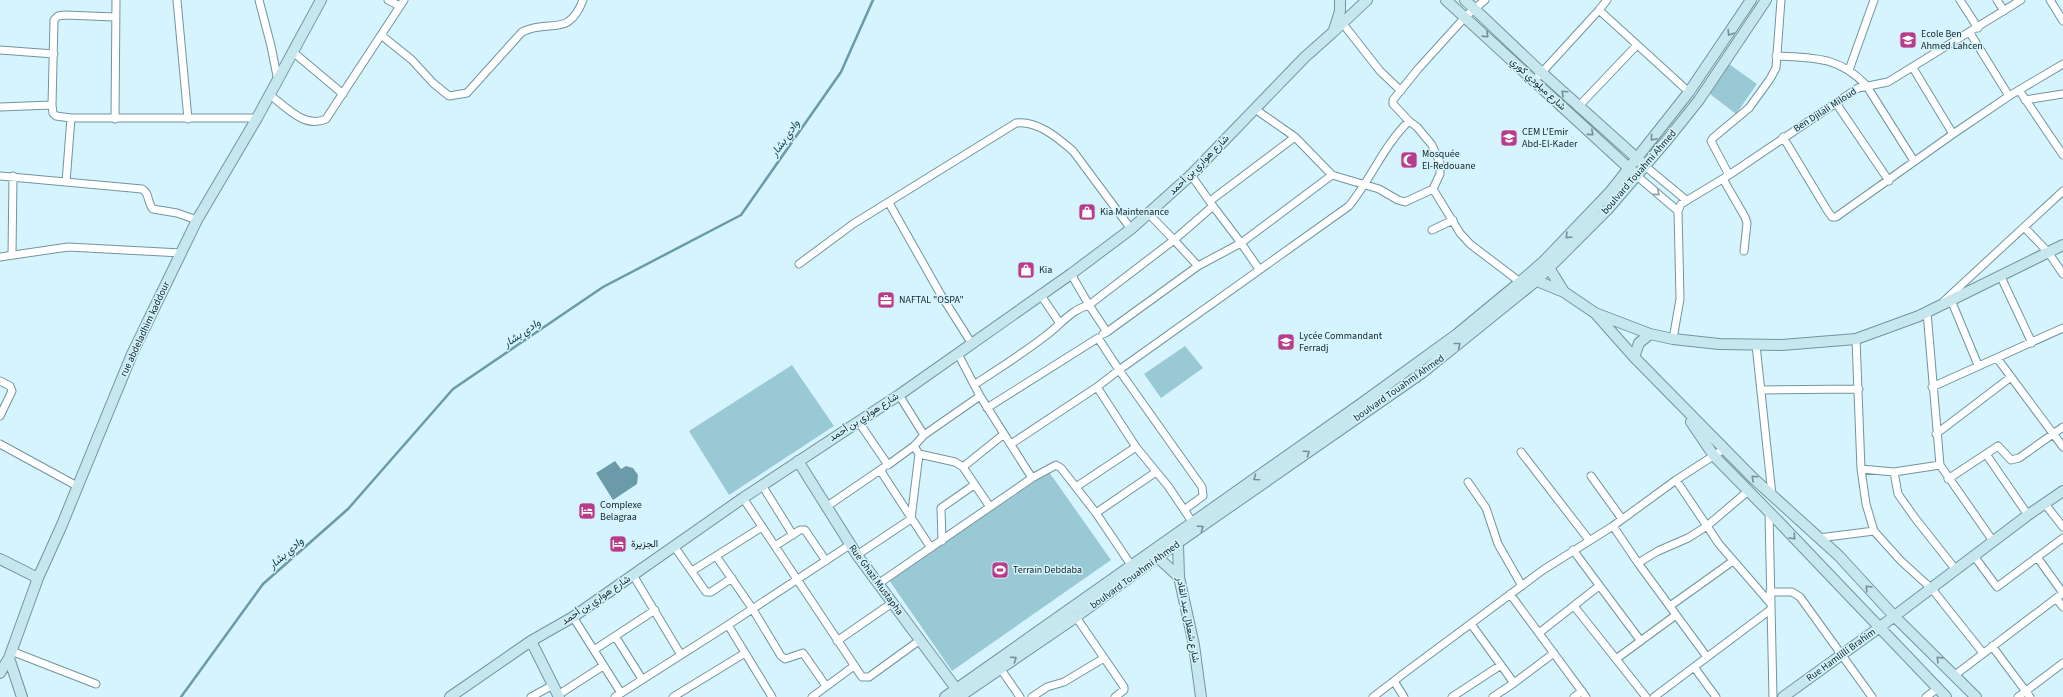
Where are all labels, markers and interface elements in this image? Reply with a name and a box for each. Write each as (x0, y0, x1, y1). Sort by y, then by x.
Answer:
place label: Ecole Ben Ahmed Lahcen (1921, 27, 1983, 53)
one-way arrow (1727, 29, 1734, 36)
school or university icon: Ecole Ben Ahmed Lahcen (1898, 30, 1918, 50)
one-way arrow (1481, 31, 1489, 38)
street label: شارع ميلودي كوري (1506, 54, 1569, 114)
street label: Ben Djilali Miloud (1791, 84, 1859, 136)
one-way arrow (1561, 91, 1568, 98)
water label: وادي بشار (766, 116, 804, 161)
place label: CEM L'Emir Abd-El-Kader (1522, 125, 1578, 151)
street label: boulvard Touahmi Ahmed (1598, 127, 1680, 217)
school or university icon: CEM L'Emir Abd-El-Kader (1499, 128, 1519, 148)
one-way arrow (1587, 129, 1594, 136)
street label: شارع هواري بن أحمد (1166, 131, 1233, 199)
one-way arrow (1650, 133, 1657, 140)
place label: Mosquée El-Redouane (1422, 147, 1475, 173)
mosque icon: Mosquée El-Redouane (1399, 150, 1419, 170)
one-way arrow (1653, 189, 1660, 196)
shop icon: Kia Maintenance (1077, 202, 1097, 222)
place label: Kia Maintenance (1100, 205, 1169, 219)
one-way arrow (1565, 231, 1573, 239)
shop icon: Kia (1016, 260, 1036, 280)
place label: Kia (1039, 263, 1052, 277)
street label: rue abdeladhim kaddour (117, 279, 173, 379)
office icon: NAFTAL "OSPA" (876, 290, 896, 310)
place label: NAFTAL "OSPA" (899, 293, 964, 307)
water label: وادي بشار (500, 315, 544, 352)
place label: Lycée Commandant Ferradj (1299, 329, 1383, 355)
school or university icon: Lycée Commandant Ferradj (1276, 332, 1296, 352)
one-way arrow (1454, 343, 1461, 350)
street label: boulvard Touahmi Ahmed (1351, 351, 1447, 425)
street label: شارع هواري بن أحمد (826, 389, 902, 446)
one-way arrow (1302, 451, 1309, 458)
one-way arrow (1253, 473, 1260, 480)
one-way arrow (1751, 476, 1758, 483)
place label: Complexe Belagraa (600, 498, 642, 524)
hotel icon: Complexe Belagraa (577, 501, 597, 521)
one-way arrow (1196, 526, 1203, 533)
one-way arrow (1788, 532, 1796, 540)
water label: وادي بشار (265, 534, 307, 574)
hotel icon: الجزيرة (608, 534, 628, 554)
place label: الجزيرة (631, 537, 658, 551)
street label: boulvard Touahmi Ahmed (1087, 538, 1183, 612)
street label: Rue Ghazi Mustapha (846, 542, 906, 618)
sports icon: Terrain Debdaba (990, 560, 1010, 580)
place label: Terrain Debdaba (1013, 563, 1082, 577)
street label: شارع هواري بن أحمد (559, 572, 634, 629)
street label: شارع شعلال عبد القادر (1173, 575, 1203, 664)
one-way arrow (1865, 585, 1872, 592)
street label: Rue Hamlilli Brahim (1803, 625, 1879, 685)
one-way arrow (1010, 656, 1017, 663)
one-way arrow (1936, 656, 1944, 664)

